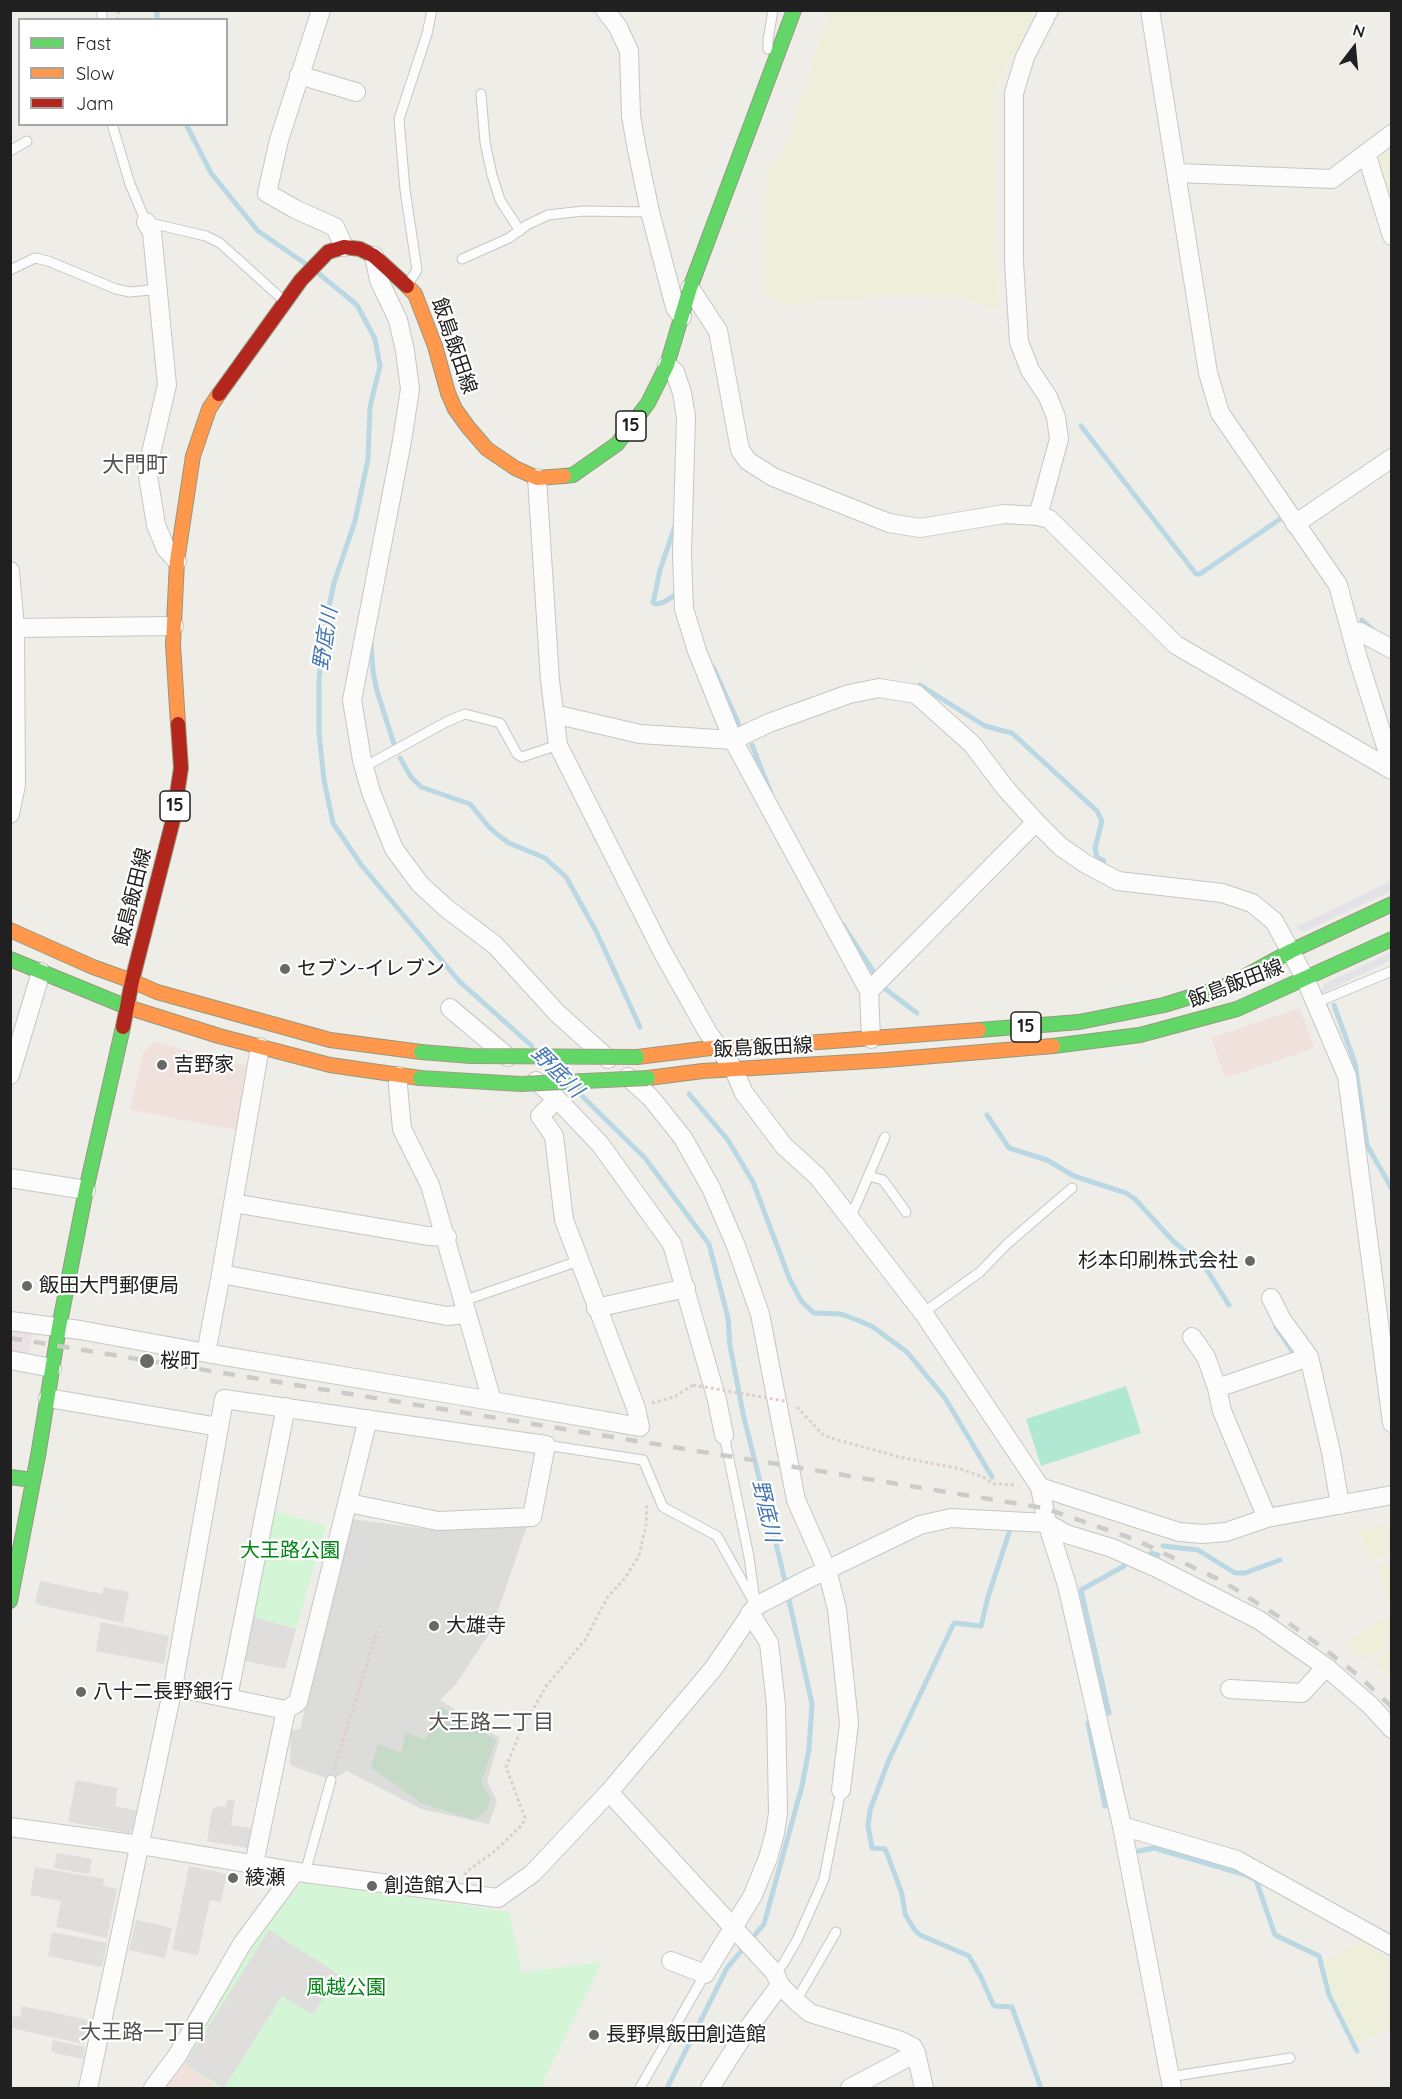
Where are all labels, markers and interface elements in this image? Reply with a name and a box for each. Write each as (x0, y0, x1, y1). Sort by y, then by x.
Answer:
legend (18, 18, 228, 126)
north arrow (1324, 18, 1384, 78)
text: N (1351, 19, 1367, 42)
text: Fast (76, 32, 111, 55)
text: Slow (76, 62, 114, 85)
text: Jam (76, 92, 114, 115)
street label: 飯島飯田線 (426, 295, 482, 397)
road number: 15 (616, 411, 646, 441)
district label: 大門町 (102, 452, 168, 478)
water label: 野底川 (309, 606, 343, 672)
road number: 15 (160, 791, 190, 821)
street label: 飯島飯田線 (109, 846, 157, 948)
street label: 飯島飯田線 (1185, 955, 1287, 1013)
place label: セブン-イレブン (297, 957, 445, 981)
marker: セブン-イレブン (278, 962, 292, 976)
road number: 15 (1011, 1012, 1041, 1042)
street label: 飯島飯田線 (712, 1033, 814, 1063)
water label: 野底川 (526, 1041, 588, 1103)
place label: 吉野家 (174, 1053, 234, 1077)
marker: 吉野家 (155, 1058, 169, 1072)
place label: 杉本印刷株式会社 (1078, 1249, 1238, 1273)
marker: 杉本印刷株式会社 (1243, 1254, 1257, 1268)
place label: 飯田大門郵便局 (39, 1274, 179, 1298)
marker: 飯田大門郵便局 (20, 1279, 34, 1293)
place label: 桜町 (160, 1349, 200, 1373)
marker: 桜町 (138, 1352, 156, 1370)
water label: 野底川 (747, 1477, 785, 1545)
park label: 大王路公園 (240, 1539, 340, 1563)
place label: 大雄寺 (446, 1614, 506, 1638)
marker: 大雄寺 (427, 1619, 441, 1633)
place label: 八十二長野銀行 (93, 1680, 233, 1704)
marker: 八十二長野銀行 (74, 1685, 88, 1699)
district label: 大王路二丁目 (428, 1710, 554, 1736)
place label: 綾瀬 (245, 1866, 285, 1890)
marker: 綾瀬 (226, 1871, 240, 1885)
place label: 創造館入口 (384, 1874, 484, 1898)
marker: 創造館入口 (365, 1879, 379, 1893)
park label: 風越公園 (306, 1976, 386, 2000)
district label: 大王路一丁目 (80, 2020, 206, 2046)
place label: 長野県飯田創造館 (606, 2023, 766, 2047)
marker: 長野県飯田創造館 (587, 2028, 601, 2042)

